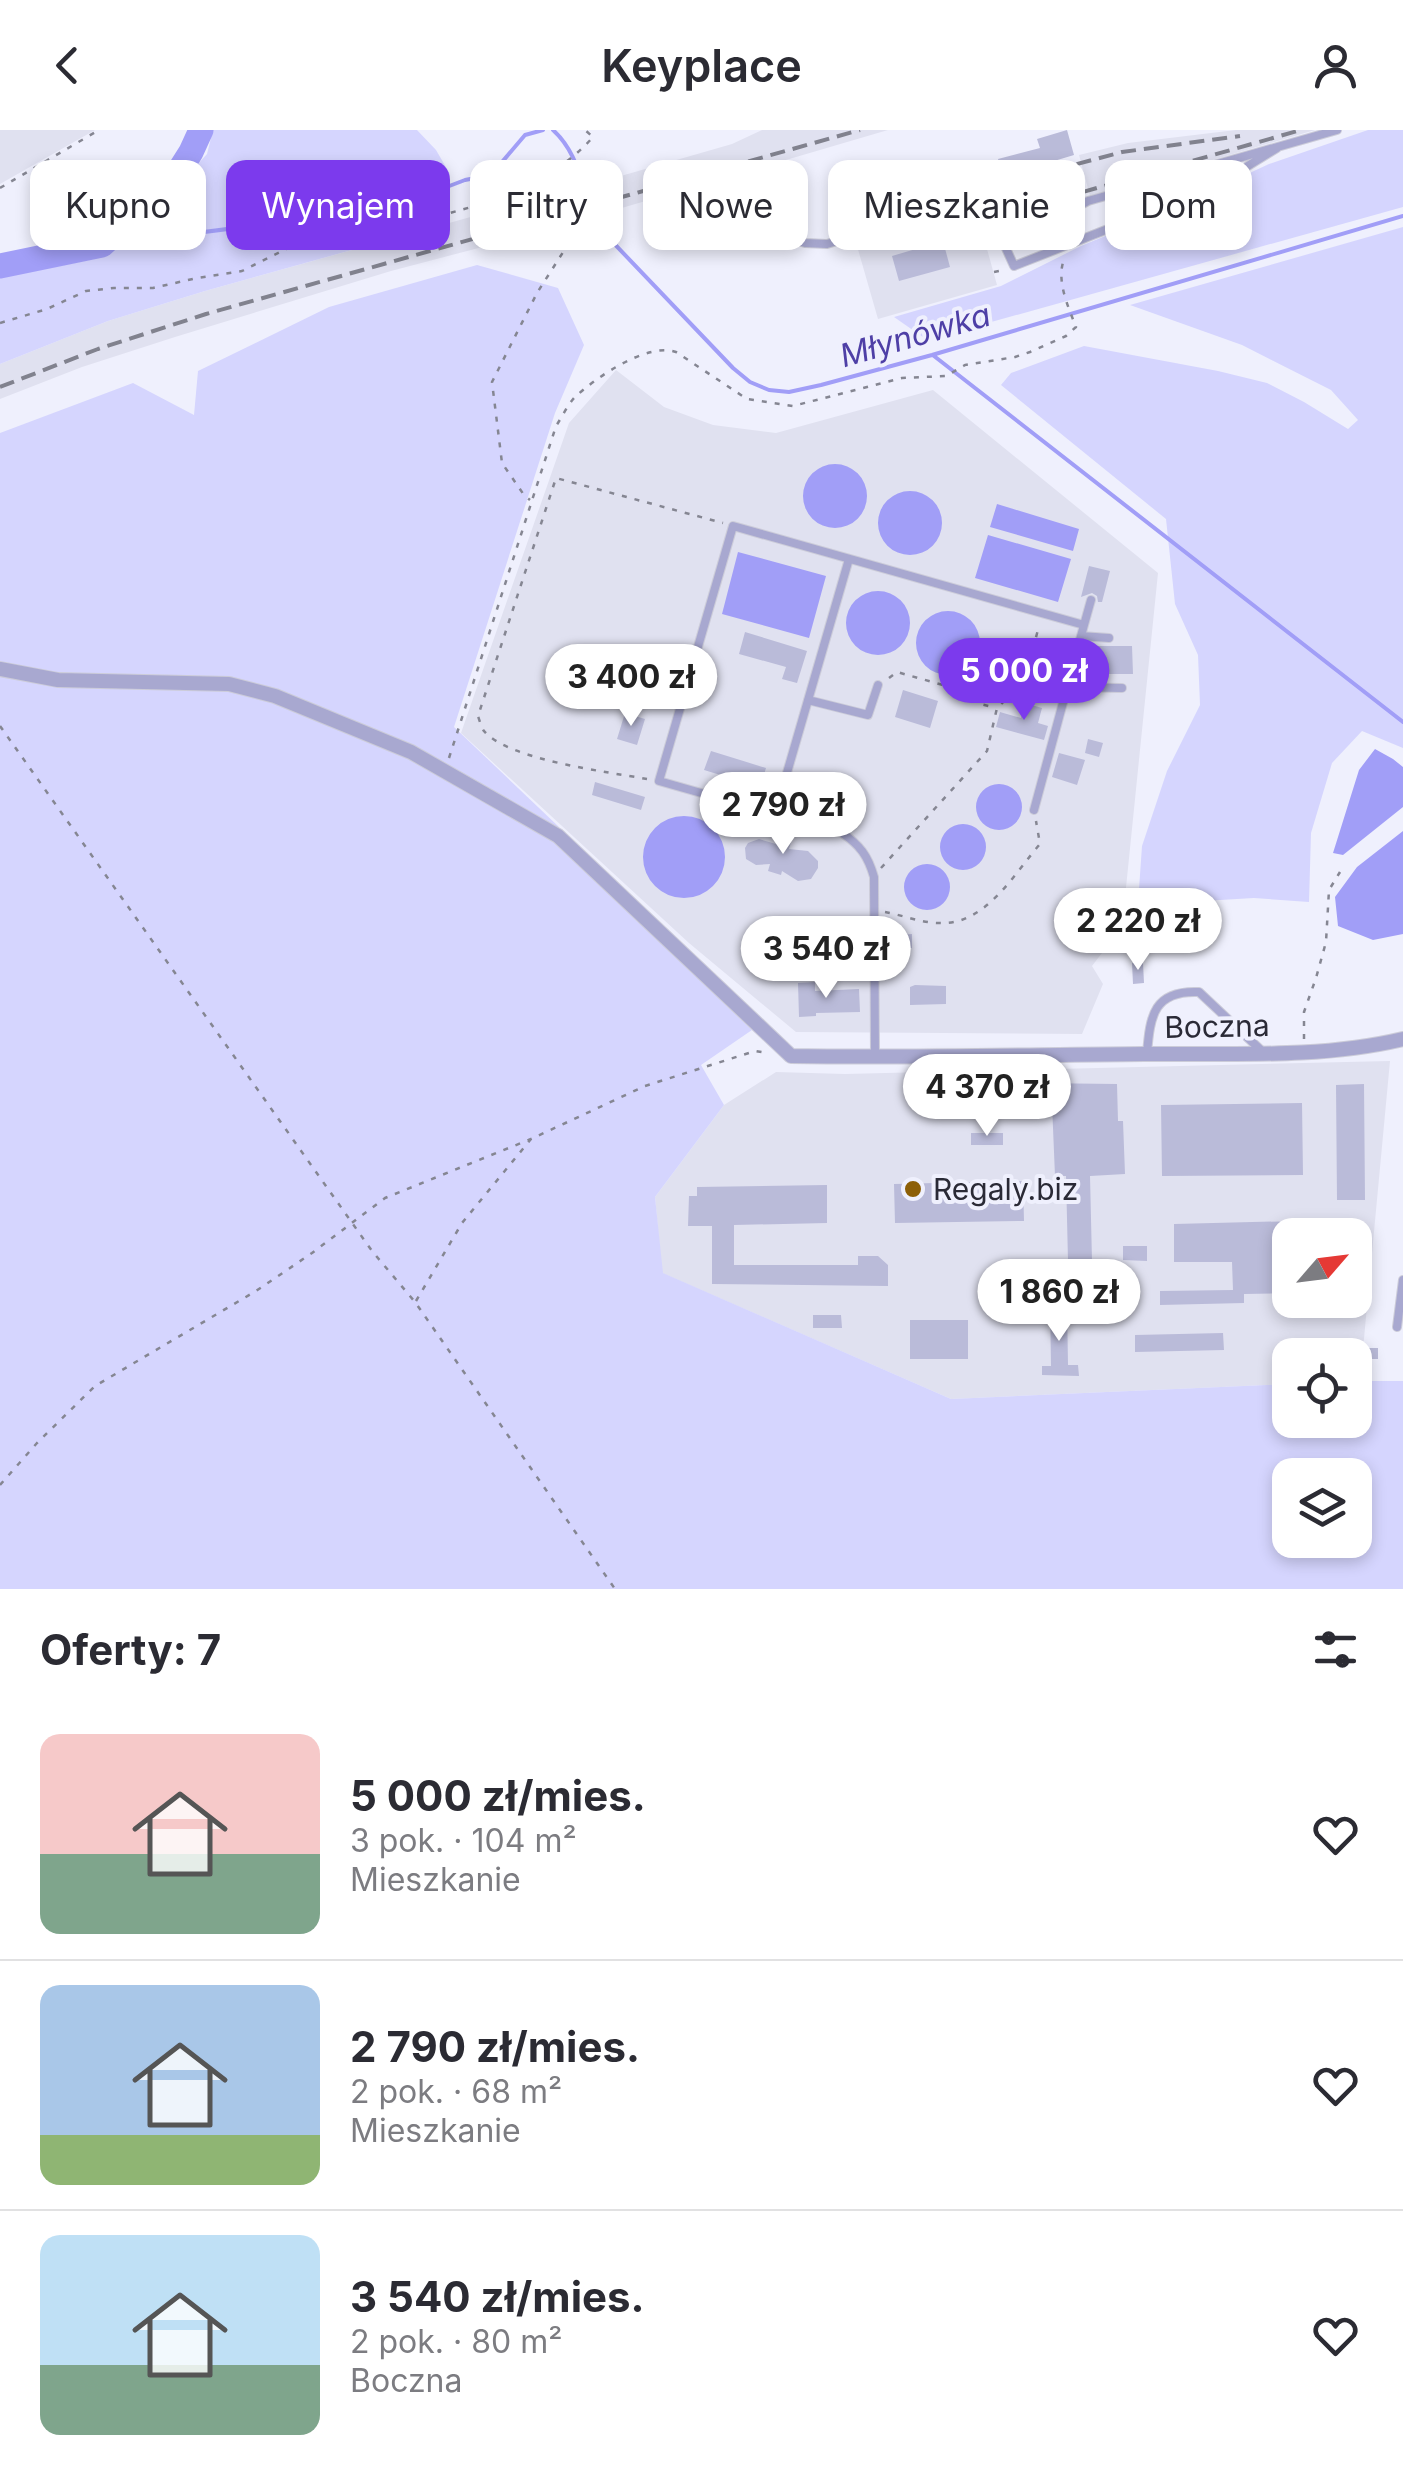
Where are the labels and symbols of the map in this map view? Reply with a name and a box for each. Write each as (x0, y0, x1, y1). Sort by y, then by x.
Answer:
water label: Młynówka (835, 295, 995, 375)
pin: 5 000 zł (921, 638, 1127, 723)
pin: 3 400 zł (528, 644, 734, 729)
pin: 2 790 zł (680, 772, 886, 857)
pin: 2 220 zł (1035, 888, 1241, 973)
pin: 3 540 zł (723, 916, 929, 1001)
street label: Boczna (1164, 1007, 1270, 1045)
pin: 4 370 zł (884, 1054, 1090, 1139)
place label: Regaly.biz (933, 1171, 1078, 1207)
marker: Regaly.biz (902, 1178, 924, 1200)
north arrow (1272, 1218, 1372, 1318)
pin: 1 860 zł (956, 1259, 1162, 1344)

